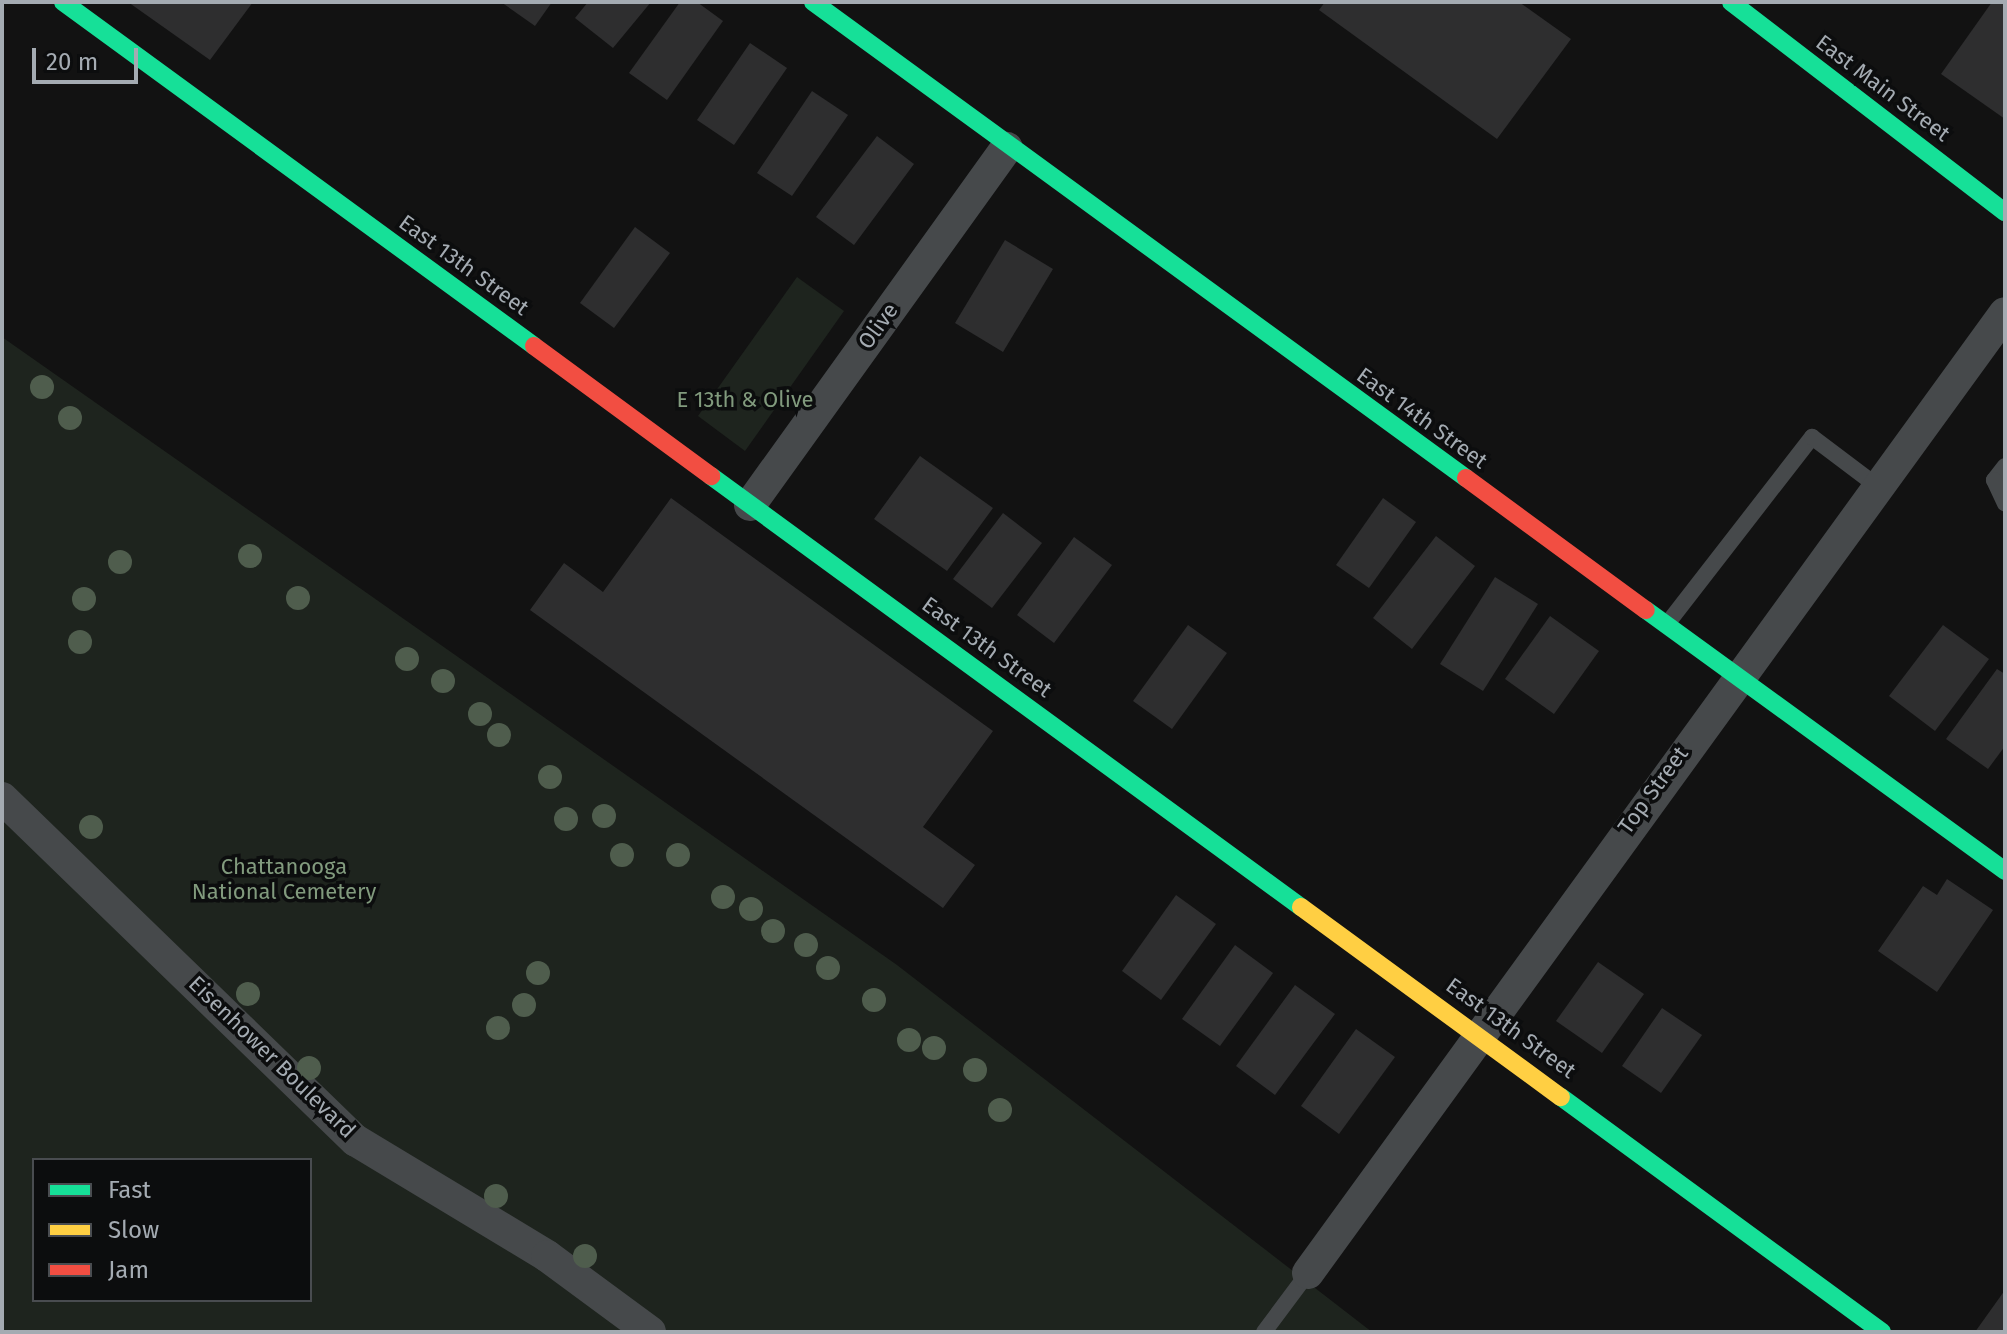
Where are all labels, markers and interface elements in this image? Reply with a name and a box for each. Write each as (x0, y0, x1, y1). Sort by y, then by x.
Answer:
street label: East Main Street (1811, 29, 1955, 147)
scale bar (36, 32, 142, 82)
text: 20 m (46, 48, 98, 76)
street label: East 13th Street (394, 209, 534, 321)
street label: Olive (852, 298, 904, 354)
street label: East 14th Street (1352, 362, 1492, 474)
park label: E 13th & Olive (676, 387, 814, 413)
street label: East 13th Street (917, 591, 1057, 703)
street label: Top Street (1612, 741, 1694, 839)
park label: Chattanooga National Cemetery (192, 853, 376, 904)
street label: Eisenhower Boulevard (183, 971, 361, 1143)
street label: East 13th Street (1441, 972, 1581, 1084)
legend (32, 1158, 312, 1302)
text: Fast (108, 1176, 151, 1204)
text: Slow (108, 1216, 159, 1244)
text: Jam (108, 1256, 149, 1284)

